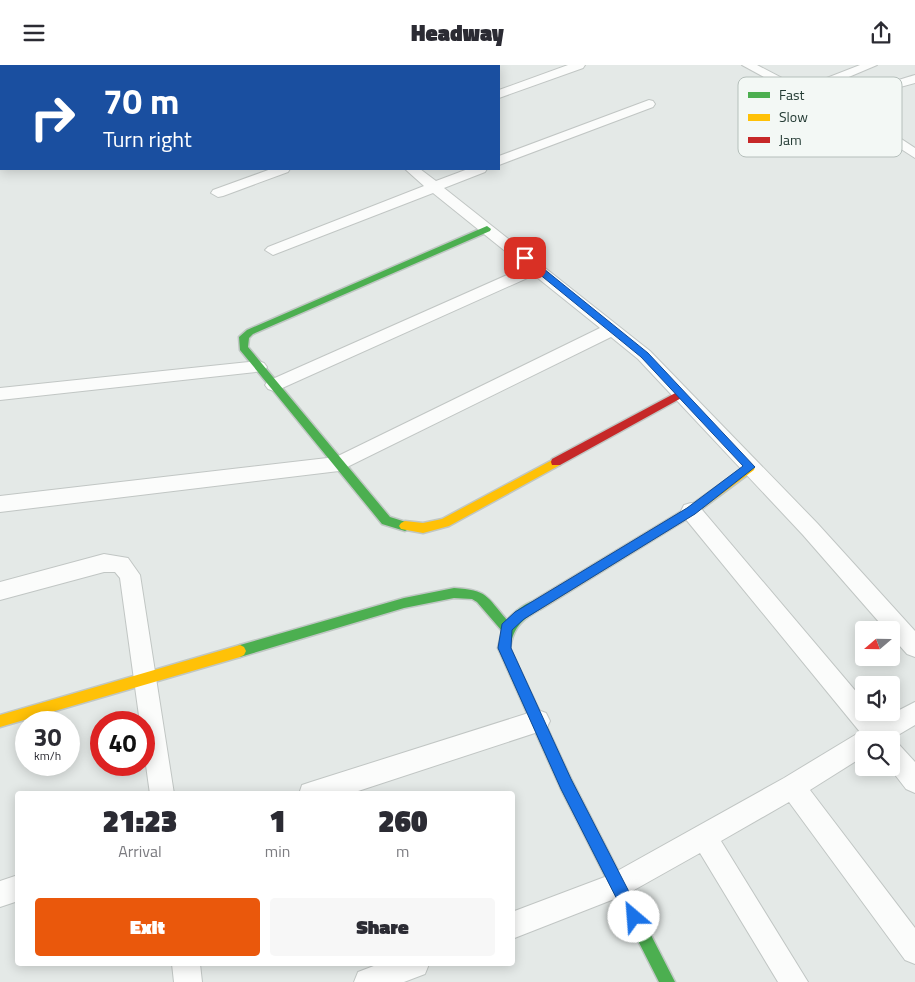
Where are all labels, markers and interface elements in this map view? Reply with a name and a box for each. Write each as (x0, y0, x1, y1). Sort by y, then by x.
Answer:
text: Headway (411, 16, 504, 50)
icon: menu (20, 19, 48, 47)
icon: share (867, 19, 895, 47)
text: 70 m (103, 74, 179, 128)
legend (738, 77, 902, 157)
text: Fast (779, 84, 804, 105)
icon: right (20, 85, 85, 150)
text: Slow (779, 106, 808, 127)
text: Turn right (103, 122, 192, 156)
text: Jam (779, 129, 802, 150)
pin (504, 237, 546, 279)
icon: arrive (511, 244, 539, 272)
north arrow (855, 621, 900, 666)
map controls (855, 621, 900, 776)
button: sound (855, 676, 900, 721)
speed limit sign: 40 (90, 711, 155, 776)
text: 30 (33, 718, 62, 756)
button: search (855, 731, 900, 776)
text: km/h (34, 746, 61, 765)
text: 21:23 (103, 798, 177, 844)
text: 1 (269, 798, 286, 844)
text: 260 (378, 798, 427, 844)
text: Arrival (118, 839, 162, 863)
text: min (265, 839, 290, 863)
text: m (396, 839, 409, 863)
position arrow (607, 890, 659, 942)
button: Exit (35, 898, 260, 956)
button: Share (270, 898, 495, 956)

